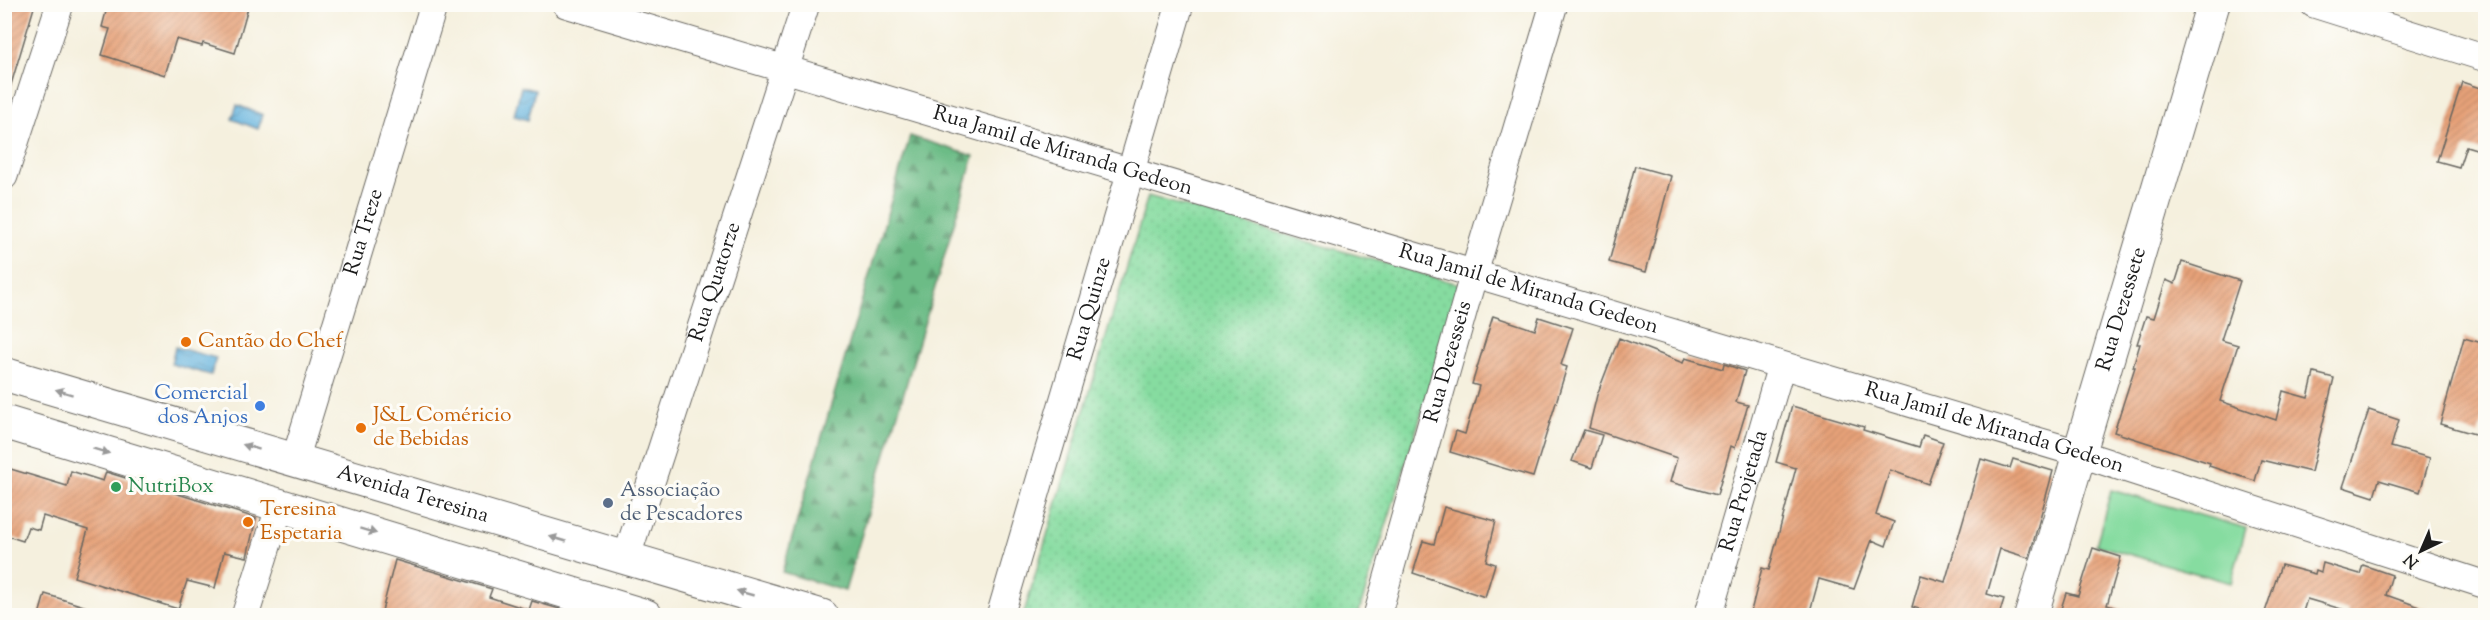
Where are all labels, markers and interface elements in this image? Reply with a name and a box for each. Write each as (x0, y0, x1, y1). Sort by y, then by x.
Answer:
street label: Rua Jamil de Miranda Gedeon (929, 99, 1196, 204)
street label: Rua Treze (337, 185, 392, 279)
street label: Rua Quatorze (682, 218, 749, 346)
street label: Rua Jamil de Miranda Gedeon (1395, 237, 1662, 343)
street label: Rua Dezessete (2090, 244, 2155, 375)
street label: Rua Quinze (1061, 254, 1120, 364)
street label: Rua Dezesseis (1417, 297, 1480, 426)
place label: Cantão do Chef (198, 327, 345, 357)
marker: Cantão do Chef (179, 335, 193, 349)
street label: Rua Jamil de Miranda Gedeon (1861, 375, 2128, 482)
place label: Comercial dos Anjos (154, 379, 248, 433)
one-way arrow (55, 387, 73, 396)
marker: Comercial dos Anjos (253, 399, 267, 413)
place label: J&L Coméricio de Bebidas (372, 401, 511, 455)
marker: J&L Coméricio de Bebidas (354, 421, 368, 435)
street label: Rua Projetada (1712, 427, 1776, 556)
one-way arrow (242, 442, 260, 451)
one-way arrow (92, 447, 110, 456)
street label: Avenida Teresina (333, 458, 492, 532)
place label: NutriBox (128, 472, 214, 502)
place label: Associação de Pescadores (620, 476, 743, 530)
marker: NutriBox (109, 480, 123, 494)
place label: Teresina Espetaria (260, 495, 343, 549)
marker: Associação de Pescadores (601, 496, 615, 510)
marker: Teresina Espetaria (241, 515, 255, 529)
north arrow (2391, 521, 2451, 581)
one-way arrow (359, 527, 377, 536)
one-way arrow (549, 534, 567, 543)
text: N (2400, 547, 2425, 573)
one-way arrow (736, 588, 755, 598)

